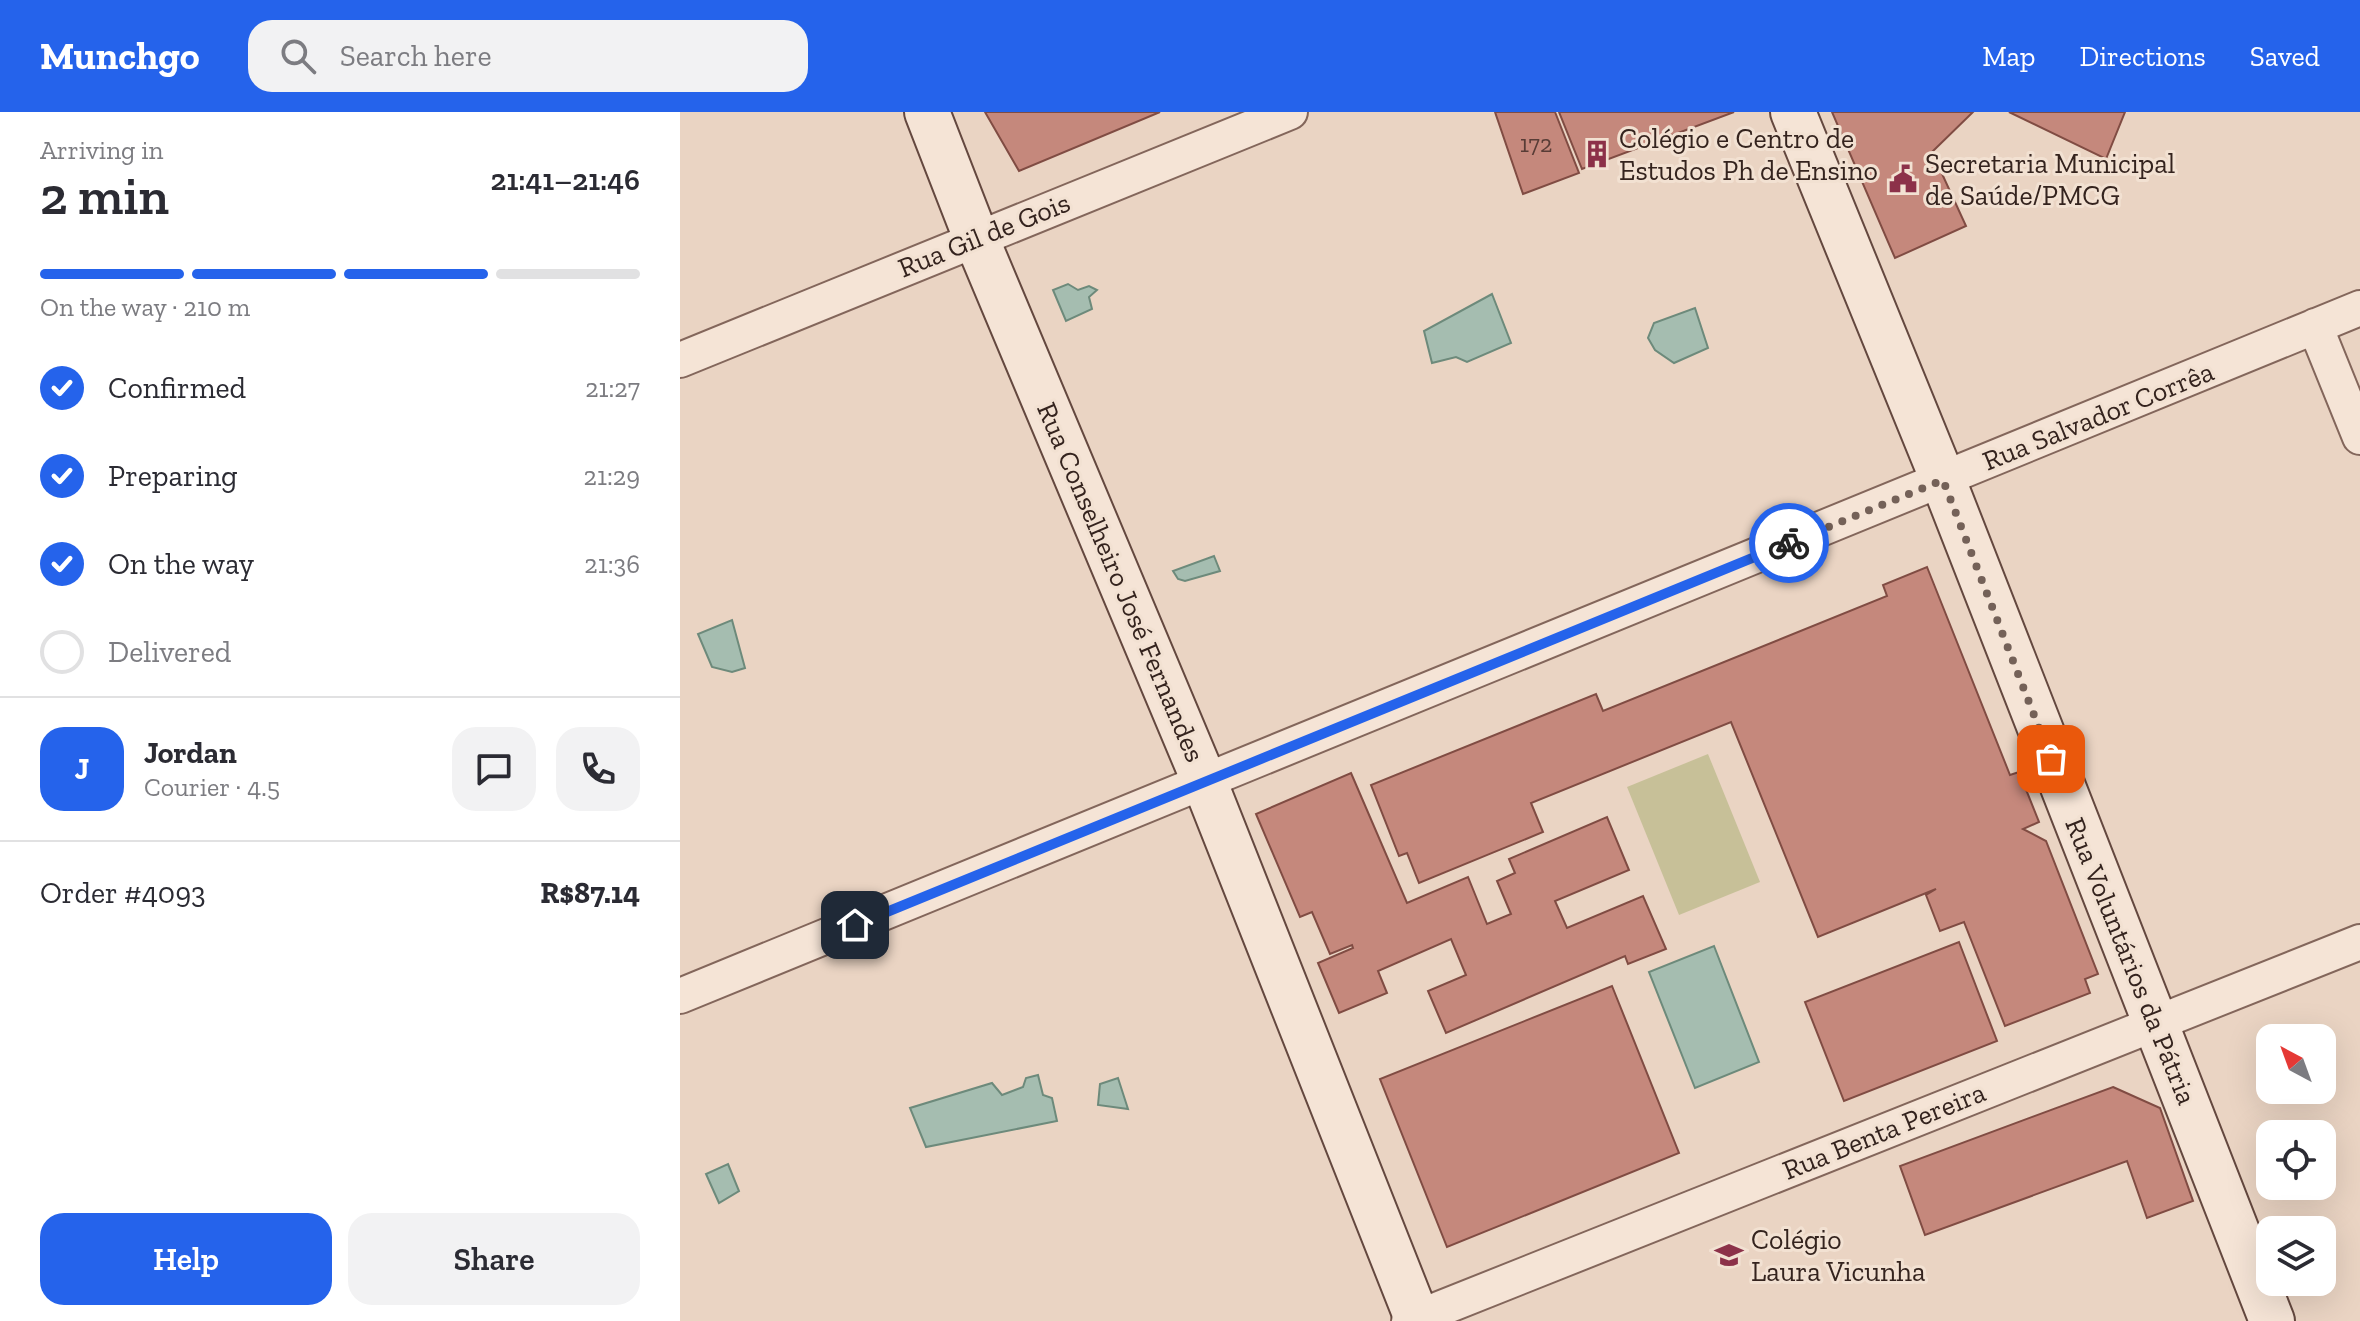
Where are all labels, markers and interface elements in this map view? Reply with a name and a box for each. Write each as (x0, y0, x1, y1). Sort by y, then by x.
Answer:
search box (248, 20, 808, 92)
text: Munchgo (40, 33, 200, 79)
icon: search (276, 34, 320, 78)
text: Search here (340, 38, 492, 74)
text: Map (1982, 40, 2035, 73)
text: Directions (2079, 40, 2206, 73)
text: Saved (2250, 40, 2320, 73)
place label: Colégio e Centro de Estudos Ph de Ensino (1619, 122, 1878, 187)
house number: 172 (1520, 129, 1552, 158)
text: Arriving in (40, 134, 163, 166)
building icon: Colégio e Centro de Estudos Ph de Ensino (1582, 139, 1612, 169)
place label: Secretaria Municipal de Saúde/PMCG (1925, 147, 2175, 212)
text: 21:41–21:46 (491, 162, 640, 198)
public building icon: Secretaria Municipal de Saúde/PMCG (1888, 164, 1918, 194)
text: 2 min (40, 165, 169, 227)
street label: Rua Gil de Gois (893, 186, 1075, 284)
text: On the way · 210 m (40, 291, 250, 323)
street label: Rua Salvador Corrêa (1978, 354, 2219, 477)
icon: check (40, 366, 84, 410)
text: Confirmed (108, 370, 246, 406)
text: 21:27 (585, 372, 640, 404)
street label: Rua Conselheiro José Fernandes (1030, 397, 1212, 767)
icon: check (40, 454, 84, 498)
text: Preparing (108, 458, 238, 494)
text: 21:29 (584, 460, 640, 492)
courier (1749, 503, 1829, 583)
icon: bike (1767, 521, 1811, 565)
icon: check (40, 542, 84, 586)
text: On the way (108, 546, 254, 582)
text: 21:36 (584, 548, 640, 580)
text: Delivered (108, 634, 231, 670)
pin (2017, 725, 2085, 793)
button: chat (452, 727, 536, 811)
button: phone (556, 727, 640, 811)
text: Jordan (144, 735, 237, 771)
icon: bag (2029, 737, 2073, 781)
text: J (75, 751, 89, 787)
text: Courier · 4.5 (144, 771, 280, 803)
street label: Rua Voluntários da Pátria (2058, 813, 2204, 1110)
text: Order #4093 (40, 875, 206, 911)
text: R$87.14 (540, 875, 640, 911)
pin (821, 891, 889, 959)
icon: home (833, 903, 877, 947)
north arrow (2256, 1024, 2336, 1104)
map controls (2256, 1024, 2336, 1296)
street label: Rua Benta Pereira (1778, 1075, 1991, 1187)
button: locate (2256, 1120, 2336, 1200)
button: Help (40, 1213, 332, 1305)
button: Share (348, 1213, 640, 1305)
button: layers (2256, 1216, 2336, 1296)
place label: Colégio Laura Vicunha (1751, 1223, 1926, 1288)
school or university icon: Colégio Laura Vicunha (1714, 1240, 1744, 1270)

